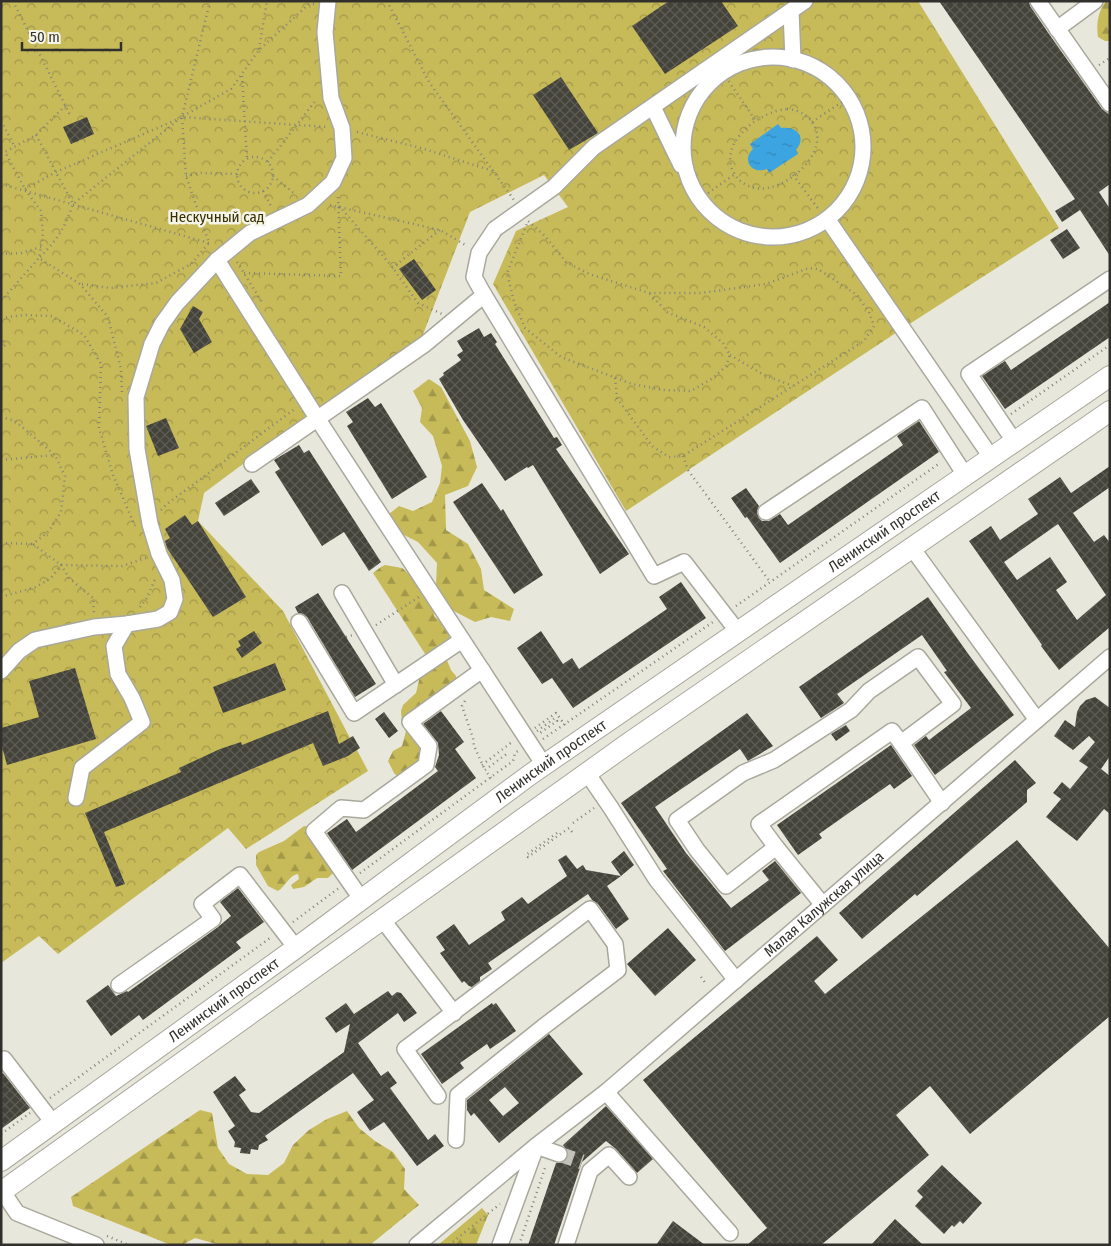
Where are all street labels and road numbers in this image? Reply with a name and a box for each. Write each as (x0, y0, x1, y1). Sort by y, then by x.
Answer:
street label: Ленинский проспект (825, 486, 945, 576)
street label: Ленинский проспект (492, 715, 611, 806)
street label: Малая Калужская улица (760, 847, 887, 961)
street label: Ленинский проспект (165, 953, 284, 1046)

